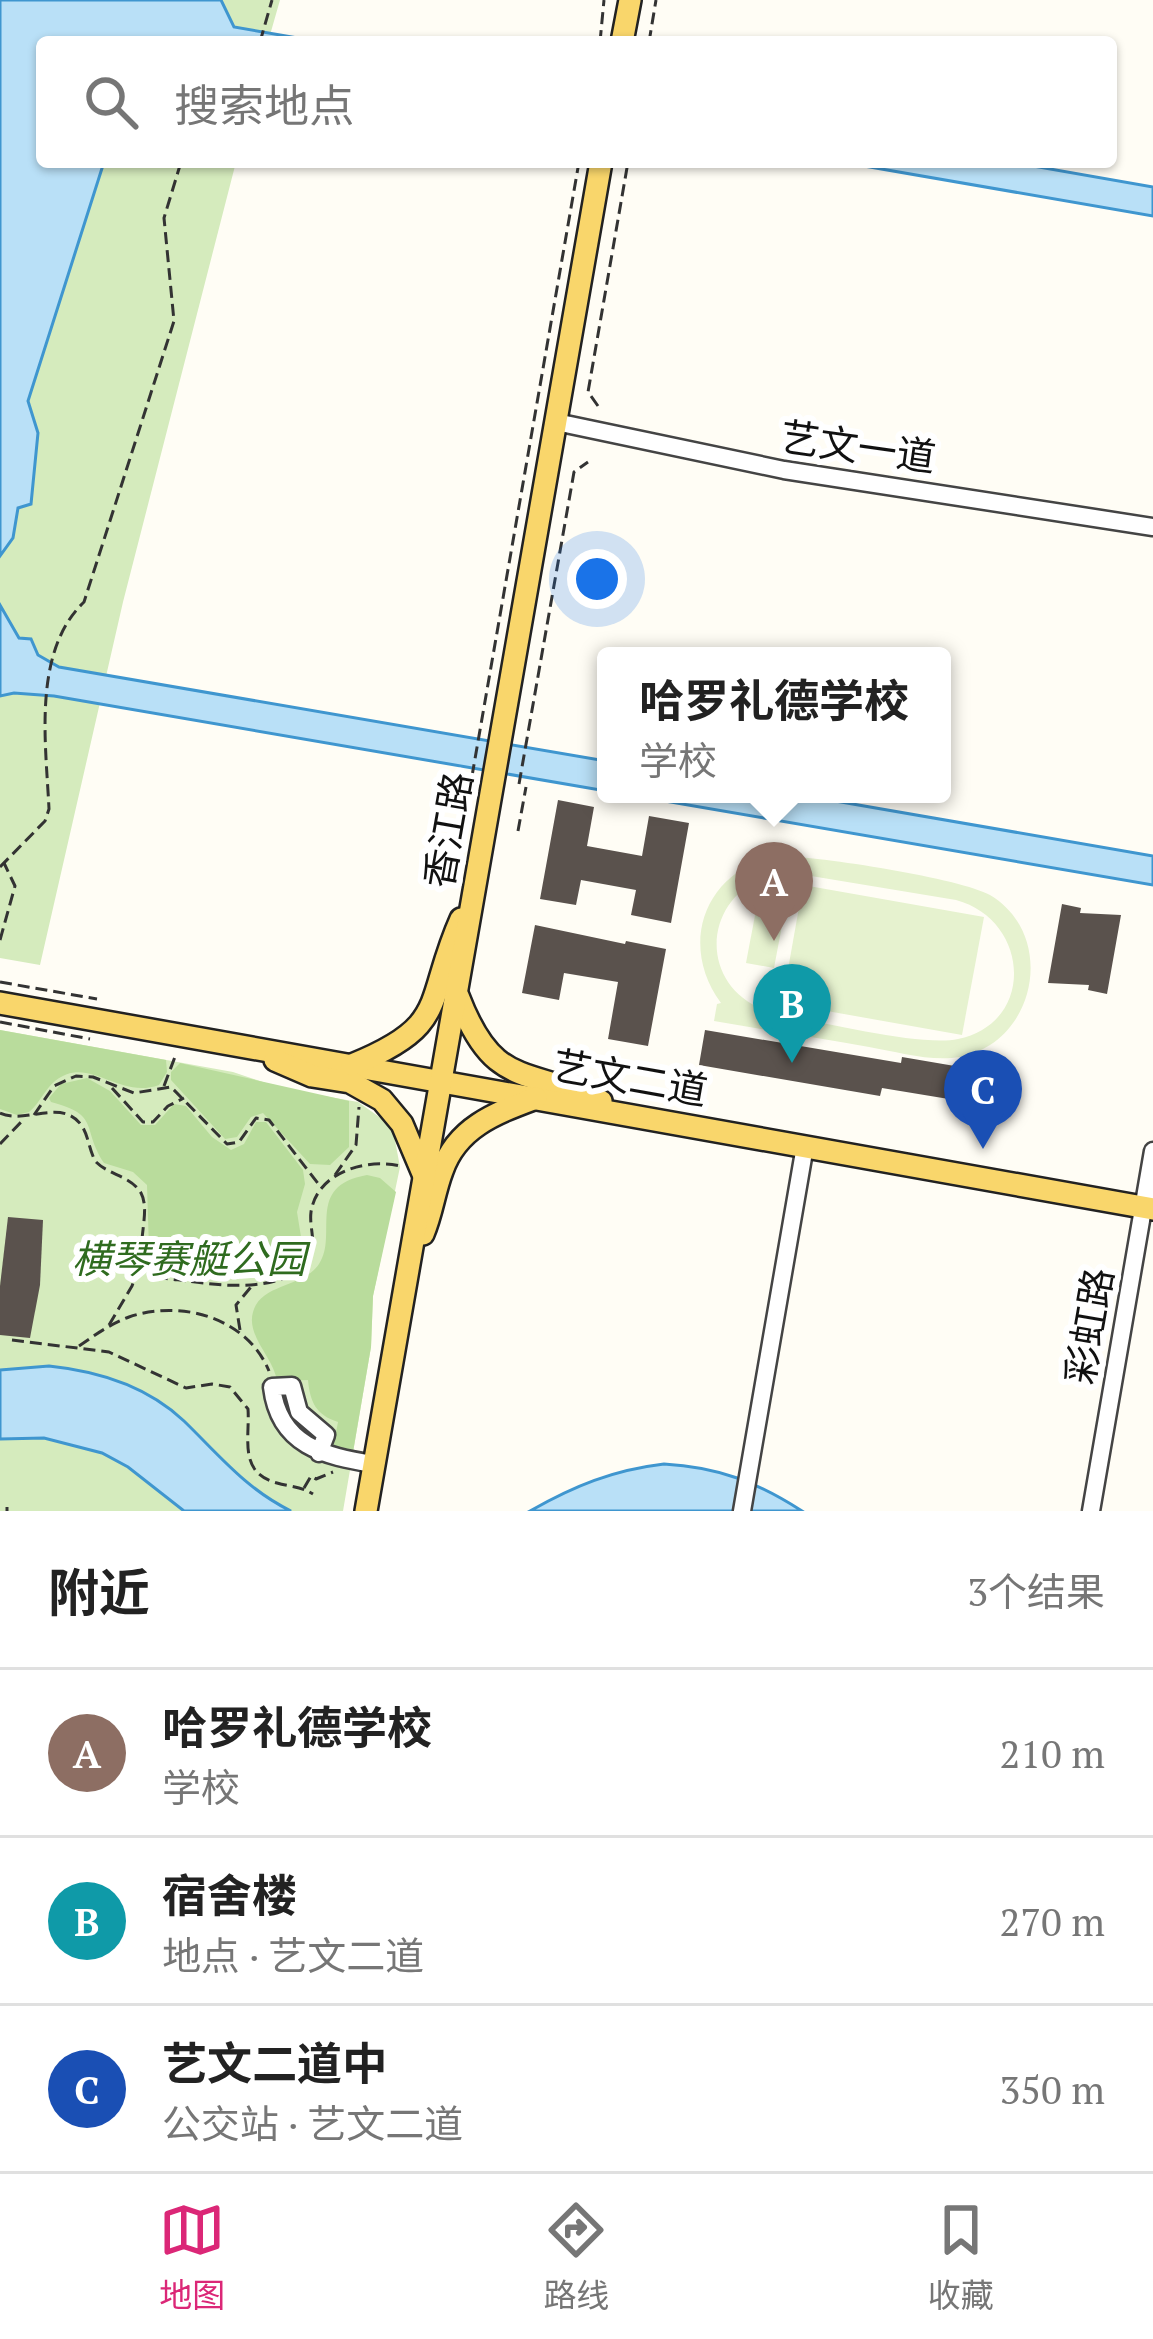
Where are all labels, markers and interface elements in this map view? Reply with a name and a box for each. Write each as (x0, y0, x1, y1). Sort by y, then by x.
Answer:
search box (36, 36, 1117, 168)
icon: search (78, 69, 144, 135)
text: 搜索地点 (174, 75, 354, 135)
street label: 艺文一道 (777, 409, 939, 483)
your location (567, 549, 627, 609)
popup (597, 647, 951, 803)
text: 哈罗礼德学校 (639, 670, 909, 730)
text: 学校 (639, 734, 717, 786)
street label: 香江路 (411, 768, 483, 892)
pin: A (735, 842, 813, 941)
pin: B (753, 964, 831, 1063)
street label: 艺文二道 (549, 1038, 712, 1116)
pin: C (944, 1050, 1022, 1149)
park label: 横琴赛艇公园 (72, 1232, 311, 1284)
street label: 彩虹路 (1052, 1264, 1124, 1388)
text: 附近 (48, 1558, 150, 1626)
text: 3个结果 (967, 1565, 1105, 1617)
text: 哈罗礼德学校 (162, 1697, 432, 1757)
text: A (73, 1727, 101, 1779)
text: 210 m (1000, 1727, 1105, 1779)
text: 学校 (162, 1761, 240, 1813)
text: 宿舍楼 (162, 1865, 297, 1925)
text: B (74, 1895, 100, 1947)
text: 270 m (1000, 1895, 1105, 1947)
text: 地点 · 艺文二道 (162, 1929, 424, 1981)
text: 艺文二道中 (162, 2033, 387, 2093)
text: C (74, 2063, 100, 2115)
text: 350 m (1000, 2063, 1105, 2115)
text: 公交站 · 艺文二道 (162, 2097, 463, 2149)
tab: 地图 (159, 2197, 225, 2317)
tab: 路线 (543, 2197, 609, 2317)
tab: 收藏 (928, 2197, 994, 2317)

